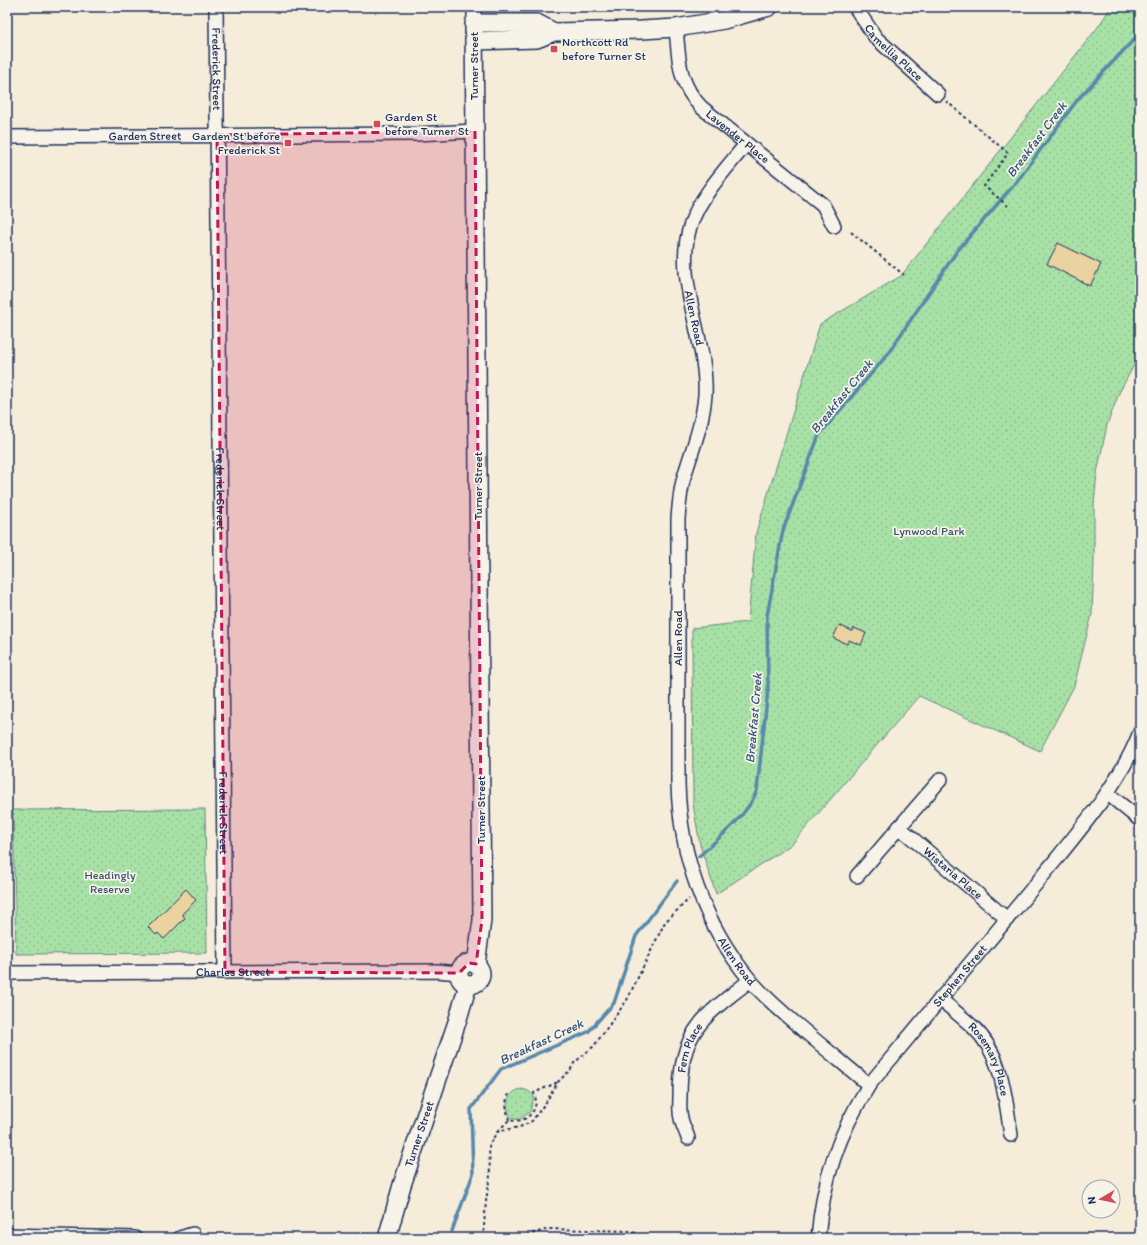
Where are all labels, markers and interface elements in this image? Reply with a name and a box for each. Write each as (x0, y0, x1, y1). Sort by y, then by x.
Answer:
street label: Camellia Place (862, 21, 926, 84)
street label: Frederick Street (209, 27, 224, 111)
street label: Turner Street (467, 31, 481, 100)
place label: Northcott Rd before Turner St (562, 35, 646, 63)
marker: Northcott Rd before Turner St (549, 44, 559, 54)
water label: Breakfast Creek (1003, 98, 1070, 180)
street label: Lavender Place (703, 107, 773, 166)
place label: Garden St before Turner St (385, 110, 469, 138)
marker: Garden St before Turner St (372, 119, 382, 129)
street label: Garden Street (109, 129, 182, 143)
place label: Garden St before Frederick St (192, 129, 280, 157)
marker: Garden St before Frederick St (283, 138, 293, 148)
street label: Allen Road (682, 289, 707, 347)
water label: Breakfast Creek (807, 355, 877, 436)
street label: Frederick Street (213, 447, 228, 531)
street label: Turner Street (471, 451, 485, 520)
park label: Lynwood Park (893, 524, 965, 538)
street label: Allen Road (671, 610, 685, 666)
water label: Breakfast Creek (742, 671, 765, 764)
street label: Frederick Street (216, 771, 231, 855)
street label: Turner Street (474, 775, 488, 844)
street label: Wistaria Place (921, 844, 986, 902)
park label: Headingly Reserve (84, 868, 136, 896)
street label: Allen Road (715, 935, 759, 989)
street label: Stephen Street (930, 941, 990, 1010)
street label: Charles Street (196, 965, 271, 979)
water label: Breakfast Creek (497, 1015, 587, 1067)
street label: Rosemary Place (965, 1019, 1012, 1097)
street label: Fern Place (674, 1020, 706, 1074)
street label: Turner Street (402, 1099, 437, 1169)
north arrow (1081, 1179, 1121, 1219)
text: N (1085, 1196, 1099, 1205)

